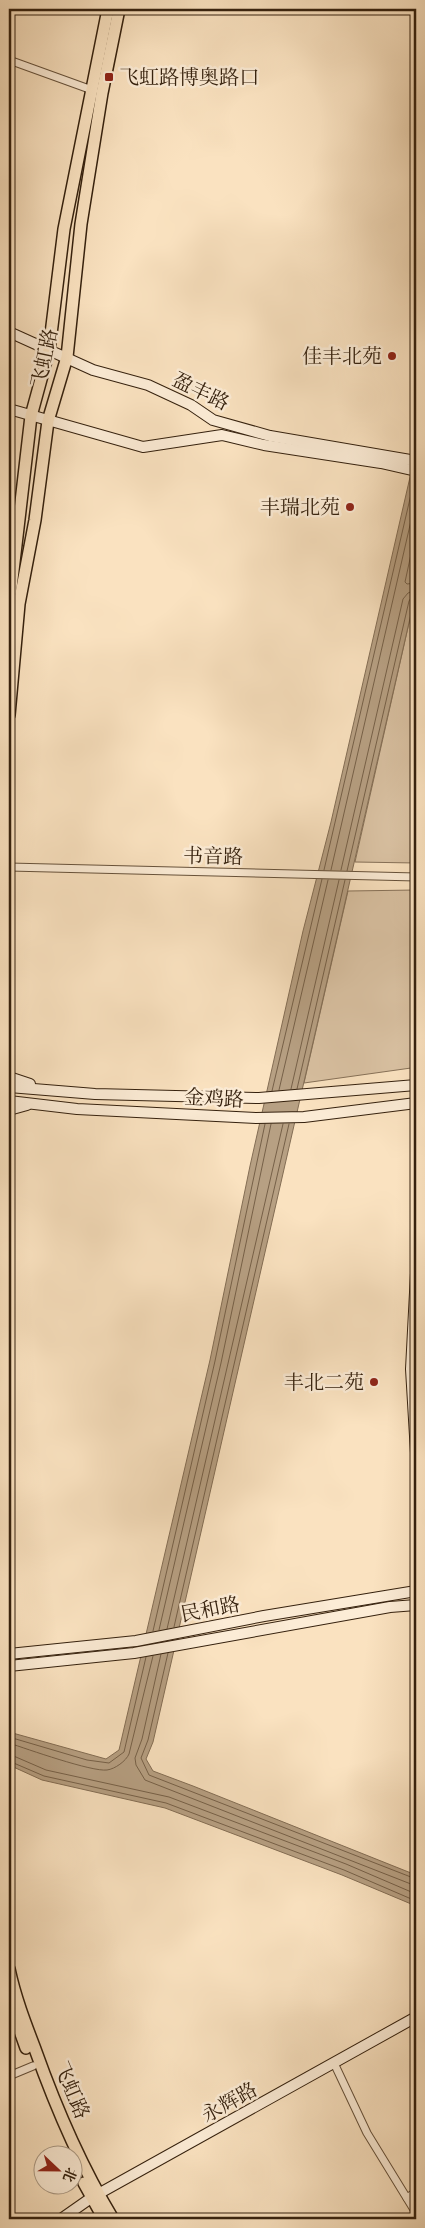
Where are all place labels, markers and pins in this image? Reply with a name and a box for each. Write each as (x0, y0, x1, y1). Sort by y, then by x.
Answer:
place label: 飞虹路博奥路口 (119, 64, 259, 90)
marker: 飞虹路博奥路口 (103, 71, 115, 83)
place label: 佳丰北苑 (302, 343, 382, 369)
marker: 佳丰北苑 (386, 350, 398, 362)
place label: 丰瑞北苑 (260, 494, 340, 520)
marker: 丰瑞北苑 (344, 501, 356, 513)
place label: 丰北二苑 (284, 1369, 364, 1395)
marker: 丰北二苑 (368, 1376, 380, 1388)

